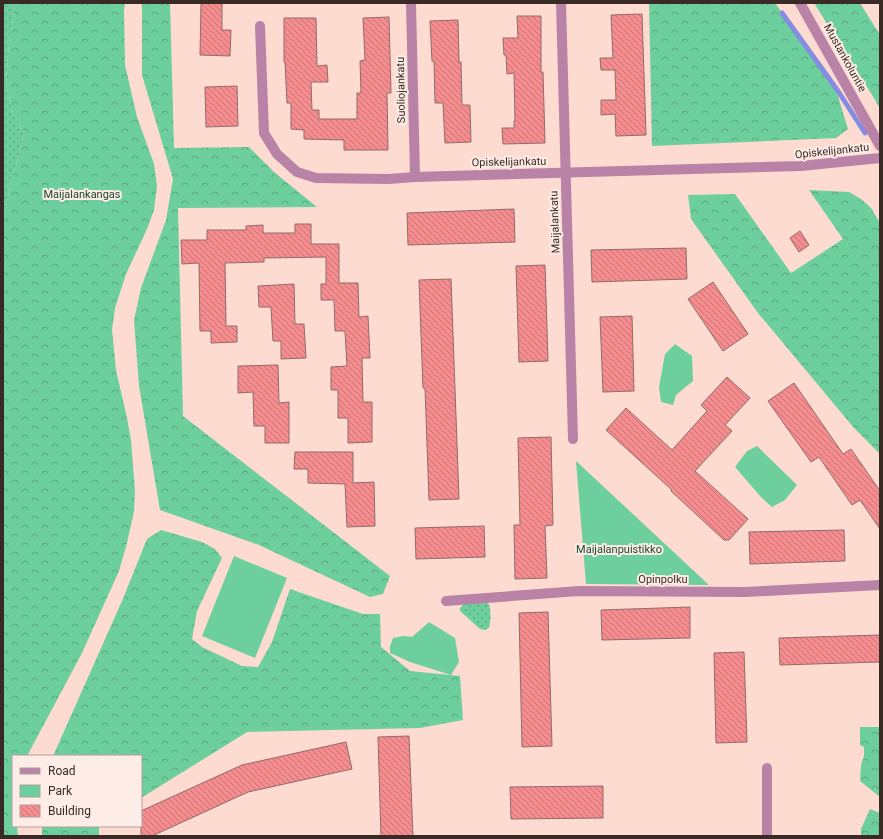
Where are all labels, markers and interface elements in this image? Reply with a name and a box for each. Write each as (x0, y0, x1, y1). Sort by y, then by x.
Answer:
street label: Mustankoluntie (821, 22, 869, 94)
street label: Suoliojankatu (394, 57, 408, 123)
street label: Opiskelijankatu (794, 141, 870, 161)
street label: Opiskelijankatu (472, 155, 546, 169)
park label: Maijalankangas (43, 188, 121, 201)
street label: Maijalankatu (547, 190, 563, 254)
park label: Maijalanpuistikko (576, 543, 662, 556)
street label: Opinpolku (638, 573, 688, 586)
legend (12, 755, 142, 827)
text: Road (48, 764, 76, 778)
text: Park (48, 784, 73, 798)
text: Building (48, 804, 91, 818)

